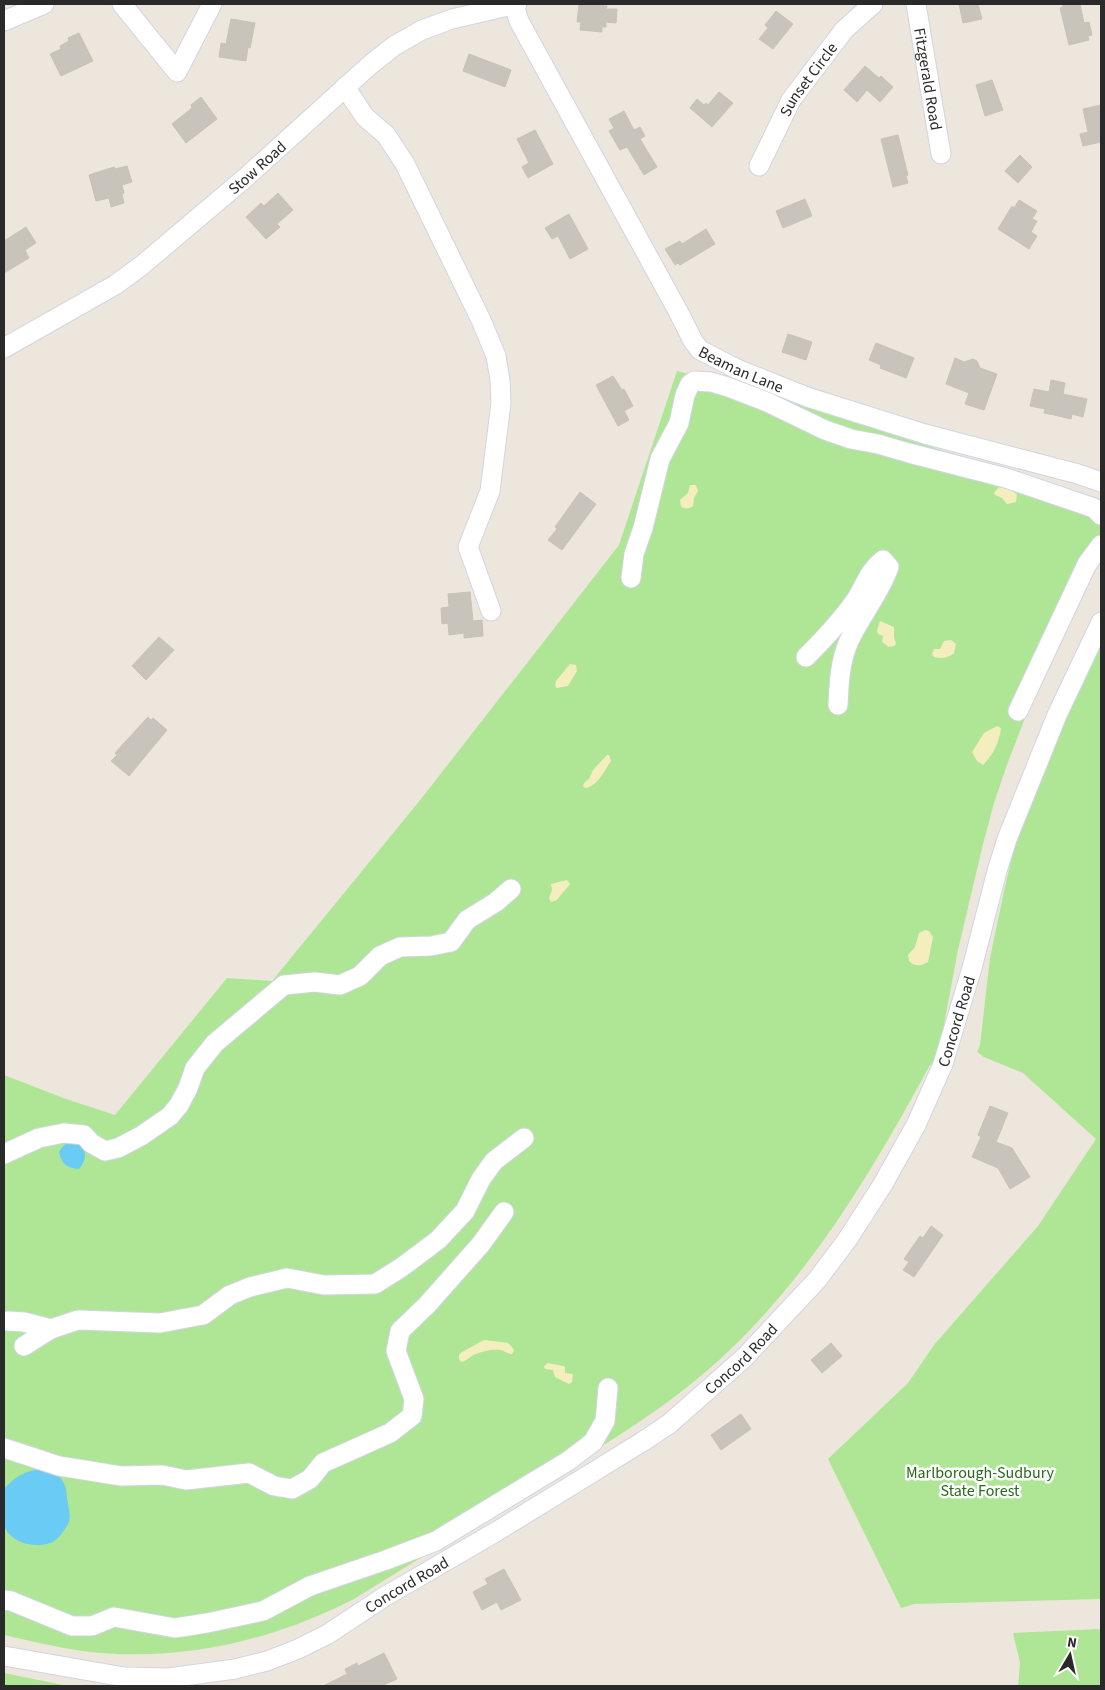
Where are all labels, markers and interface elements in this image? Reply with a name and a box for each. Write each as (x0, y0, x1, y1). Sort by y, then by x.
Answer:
street label: Fitzgerald Road (908, 26, 947, 132)
street label: Sunset Circle (775, 38, 843, 120)
street label: Stow Road (224, 136, 291, 200)
street label: Beaman Lane (695, 341, 787, 399)
street label: Concord Road (933, 973, 981, 1070)
street label: Concord Road (700, 1319, 783, 1400)
park label: Marlborough-Sudbury State Forest (906, 1462, 1055, 1502)
street label: Concord Road (361, 1552, 453, 1619)
north arrow (1045, 1630, 1095, 1680)
text: N (1066, 1633, 1078, 1654)

